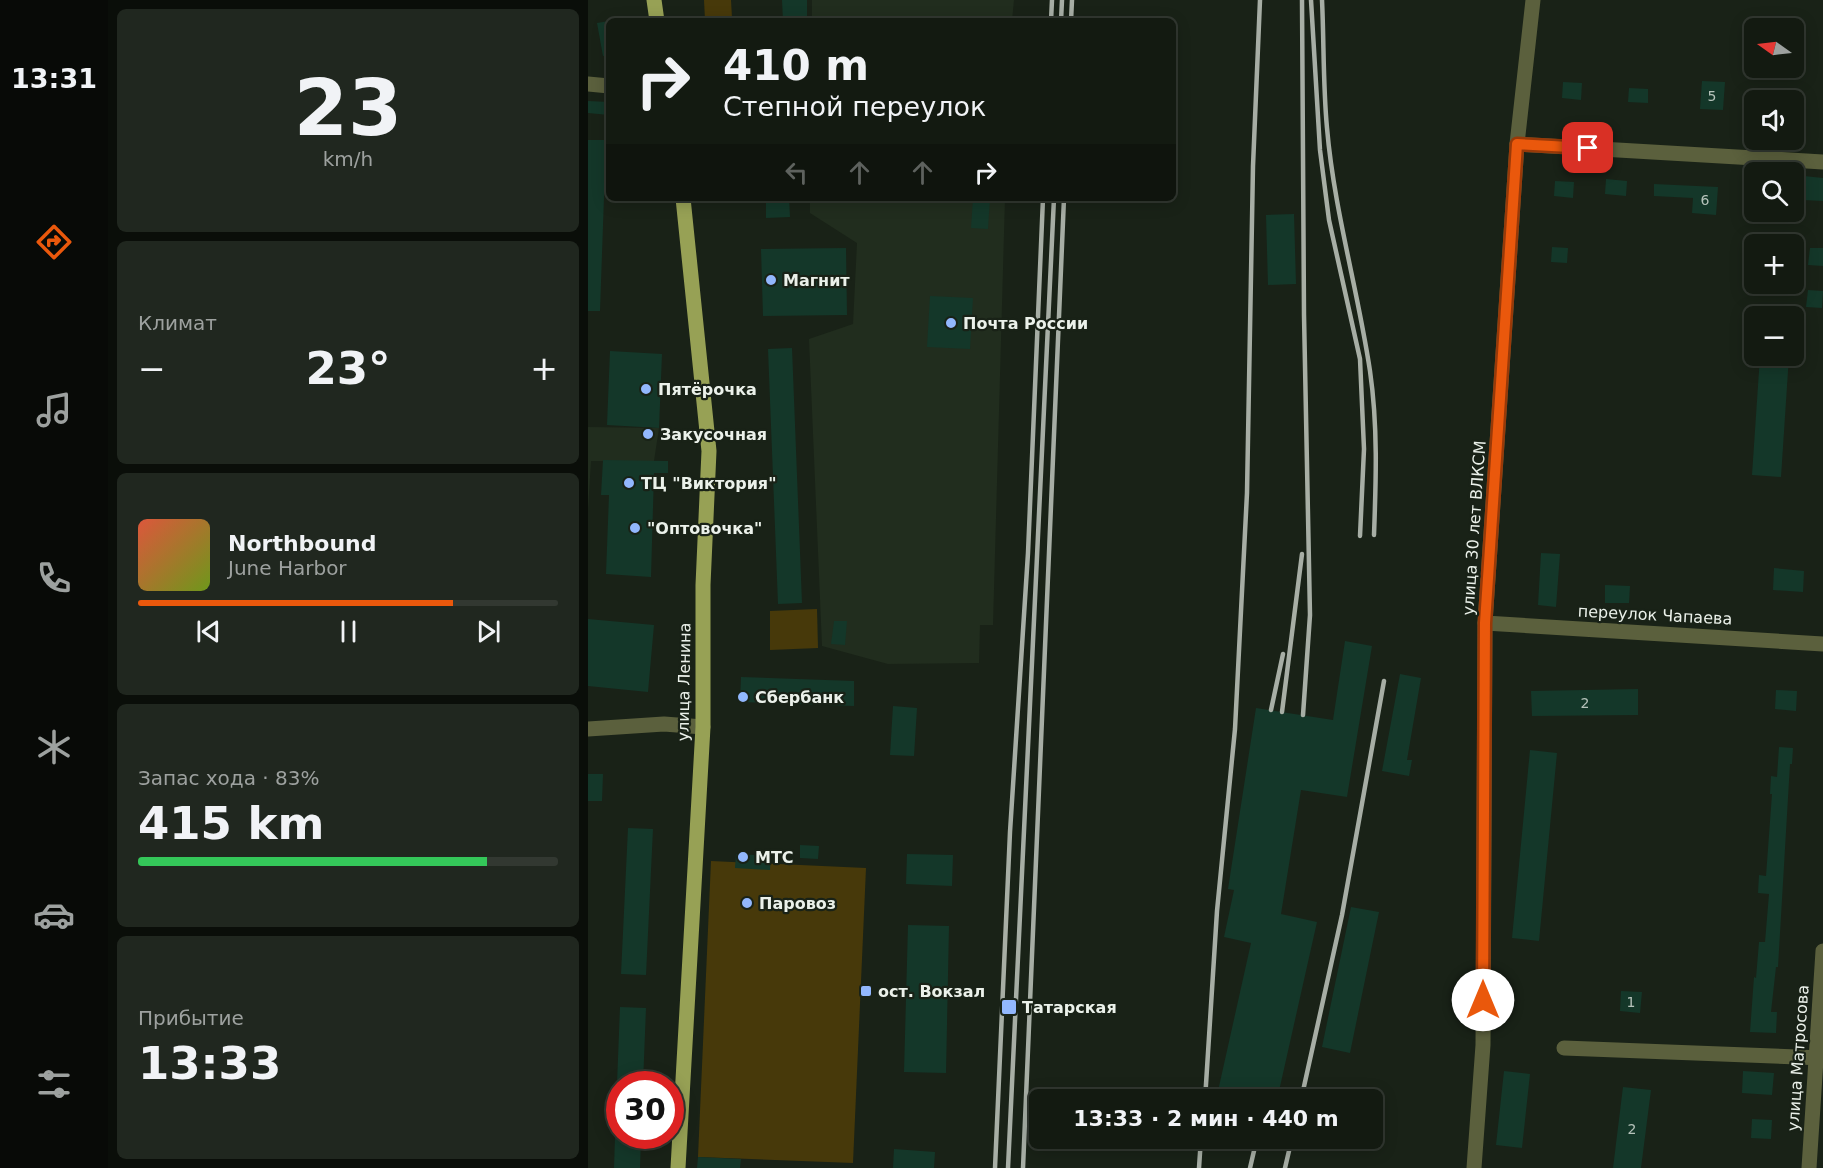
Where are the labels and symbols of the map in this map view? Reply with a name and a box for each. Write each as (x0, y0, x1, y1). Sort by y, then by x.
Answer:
north arrow (1744, 18, 1804, 78)
house number: 5 (1708, 88, 1716, 104)
pin (1562, 122, 1613, 173)
house number: 6 (1701, 192, 1710, 208)
place label: Магнит (783, 271, 850, 290)
marker: Магнит (764, 273, 778, 287)
place label: Почта России (963, 314, 1088, 333)
marker: Почта России (944, 316, 958, 330)
place label: Пятёрочка (658, 380, 757, 399)
marker: Пятёрочка (639, 382, 653, 396)
place label: Закусочная (660, 425, 767, 444)
marker: Закусочная (641, 427, 655, 441)
street label: улица 30 лет ВЛКСМ (1458, 440, 1490, 616)
place label: ТЦ "Виктория" (641, 474, 776, 493)
marker: ТЦ "Виктория" (622, 476, 636, 490)
place label: "Оптовочка" (647, 519, 762, 538)
marker: "Оптовочка" (628, 521, 642, 535)
street label: переулок Чапаева (1577, 601, 1733, 629)
street label: улица Ленина (673, 622, 695, 742)
place label: Сбербанк (755, 688, 844, 707)
marker: Сбербанк (736, 690, 750, 704)
house number: 2 (1581, 695, 1589, 711)
place label: МТС (755, 848, 794, 867)
marker: МТС (736, 850, 750, 864)
place label: Паровоз (759, 894, 836, 913)
marker: Паровоз (740, 896, 754, 910)
position arrow (1451, 968, 1515, 1032)
place label: ост. Вокзал (878, 982, 985, 1001)
marker: ост. Вокзал (859, 984, 873, 998)
street label: улица Матросова (1783, 984, 1813, 1132)
house number: 1 (1627, 994, 1635, 1010)
marker: Татарская (1000, 998, 1018, 1016)
place label: Татарская (1022, 998, 1117, 1017)
speed limit sign: 30 (606, 1071, 684, 1149)
house number: 2 (1628, 1121, 1636, 1137)

